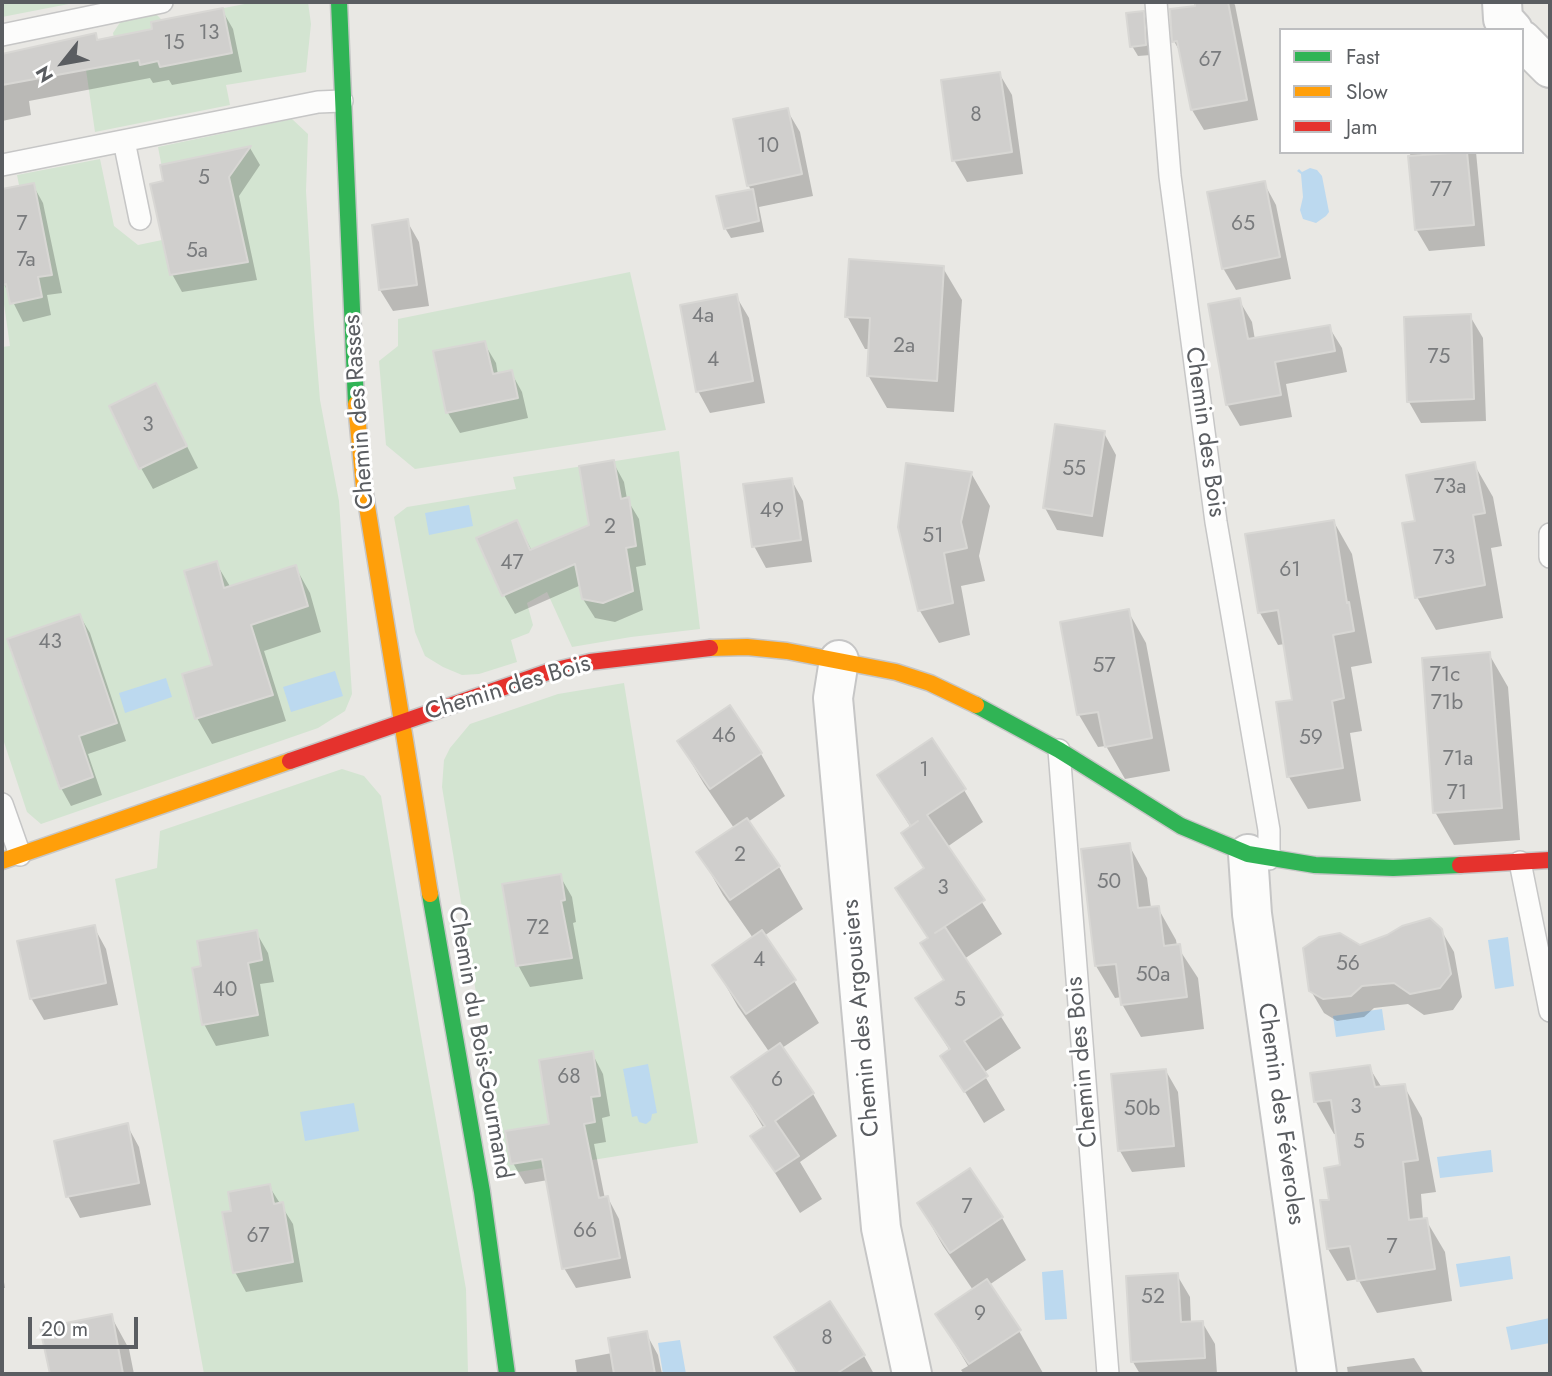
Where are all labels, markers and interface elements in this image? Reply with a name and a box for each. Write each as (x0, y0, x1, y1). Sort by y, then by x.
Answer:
house number: 13 (199, 21, 219, 47)
north arrow (28, 28, 98, 98)
legend (1279, 28, 1524, 154)
house number: 15 (163, 31, 185, 57)
text: Fast (1346, 42, 1379, 72)
house number: 67 (1198, 48, 1222, 74)
text: N (29, 61, 60, 87)
text: Slow (1346, 77, 1388, 107)
house number: 8 (970, 103, 982, 129)
text: Jam (1346, 112, 1378, 142)
house number: 10 (757, 134, 779, 160)
house number: 5 (198, 166, 210, 192)
house number: 77 (1430, 178, 1452, 204)
house number: 7 (16, 212, 28, 238)
house number: 65 (1231, 212, 1255, 238)
house number: 5a (186, 239, 208, 265)
house number: 7a (16, 248, 36, 274)
house number: 4a (692, 304, 714, 330)
street label: Chemin des Rasses (339, 314, 381, 510)
house number: 2a (893, 334, 915, 360)
street label: Chemin des Bois (1178, 345, 1230, 519)
house number: 75 (1428, 345, 1450, 371)
house number: 4 (707, 348, 719, 374)
house number: 3 (142, 413, 154, 439)
house number: 55 (1062, 457, 1086, 483)
house number: 73a (1434, 475, 1466, 501)
house number: 49 (760, 499, 784, 525)
house number: 2 (604, 515, 616, 541)
house number: 51 (922, 524, 944, 550)
house number: 73 (1433, 546, 1455, 572)
house number: 47 (500, 551, 524, 577)
house number: 61 (1279, 558, 1301, 584)
house number: 43 (38, 630, 62, 656)
street label: Chemin des Bois (422, 650, 594, 728)
house number: 57 (1093, 654, 1115, 680)
house number: 71c (1430, 663, 1460, 689)
house number: 71b (1431, 691, 1463, 717)
house number: 46 (712, 724, 736, 750)
house number: 59 (1299, 726, 1323, 752)
house number: 71a (1443, 747, 1473, 773)
house number: 1 (919, 758, 929, 784)
house number: 71 (1447, 781, 1467, 807)
house number: 2 (734, 843, 746, 869)
house number: 50 (1097, 870, 1121, 896)
house number: 3 (937, 876, 949, 902)
street label: Chemin des Argousiers (837, 898, 887, 1138)
street label: Chemin du Bois-Gourmand (441, 905, 517, 1181)
house number: 72 (527, 916, 549, 942)
house number: 4 (753, 948, 765, 974)
house number: 56 (1336, 952, 1360, 978)
house number: 50a (1136, 963, 1170, 989)
street label: Chemin des Bois (1061, 975, 1105, 1149)
house number: 40 (213, 978, 237, 1004)
house number: 5 (954, 988, 966, 1014)
street label: Chemin des Féveroles (1250, 1001, 1310, 1227)
house number: 68 (557, 1065, 581, 1091)
house number: 6 (771, 1068, 783, 1094)
house number: 3 (1350, 1095, 1362, 1121)
house number: 50b (1124, 1097, 1160, 1123)
house number: 5 (1353, 1130, 1365, 1156)
house number: 7 (961, 1195, 973, 1221)
house number: 66 (573, 1219, 597, 1245)
house number: 67 (246, 1224, 270, 1250)
house number: 7 (1386, 1235, 1398, 1261)
house number: 52 (1141, 1285, 1165, 1311)
scale bar (32, 1302, 142, 1346)
house number: 9 (974, 1302, 986, 1328)
text: 20 m (41, 1314, 88, 1344)
house number: 8 (821, 1326, 833, 1352)

